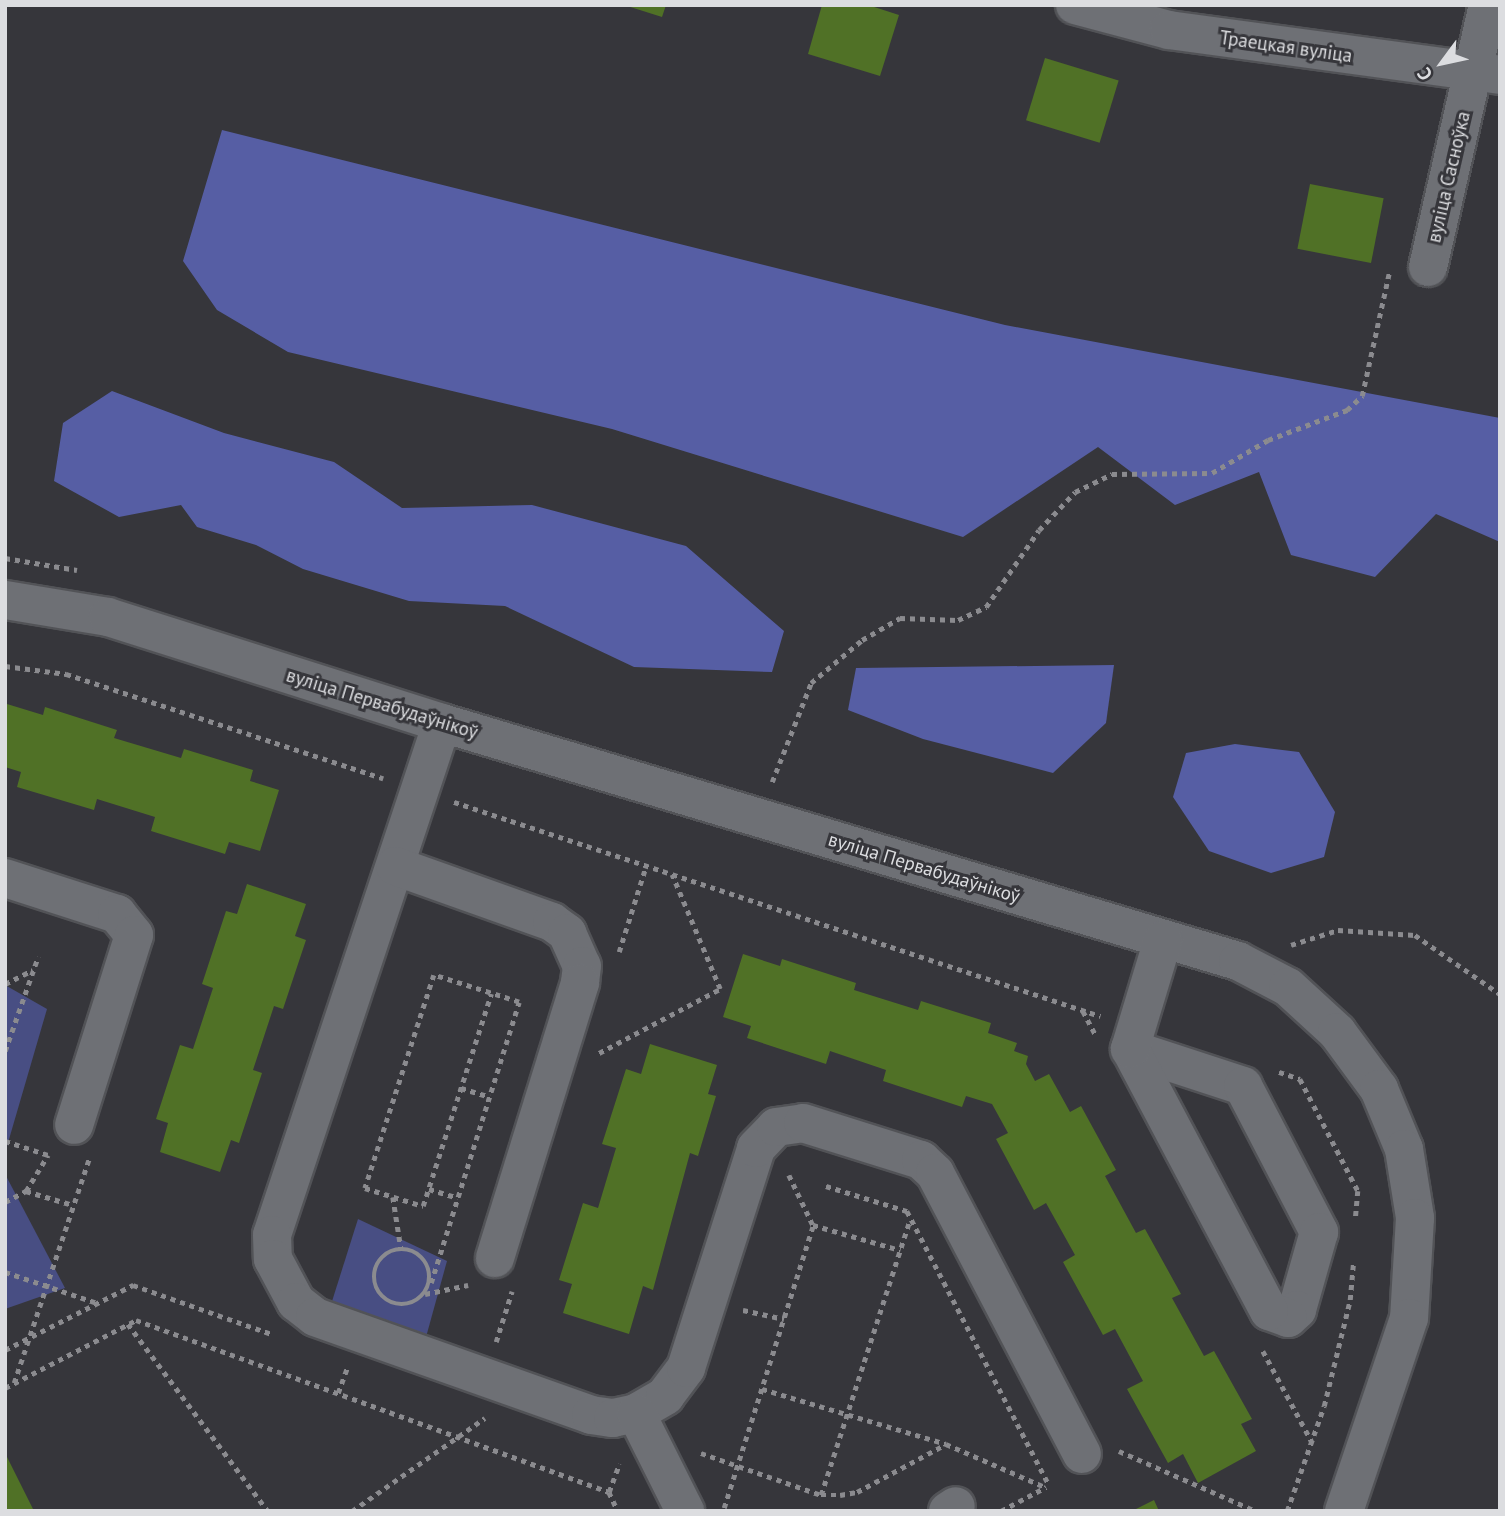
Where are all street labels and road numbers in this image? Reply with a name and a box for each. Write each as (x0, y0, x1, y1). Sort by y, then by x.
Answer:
street label: Траецкая вуліца (1218, 26, 1354, 68)
street label: вуліца Сасноўка (1423, 109, 1475, 245)
street label: вуліца Первабудаўнікоў (283, 664, 481, 744)
street label: вуліца Первабудаўнікоў (825, 828, 1023, 908)

